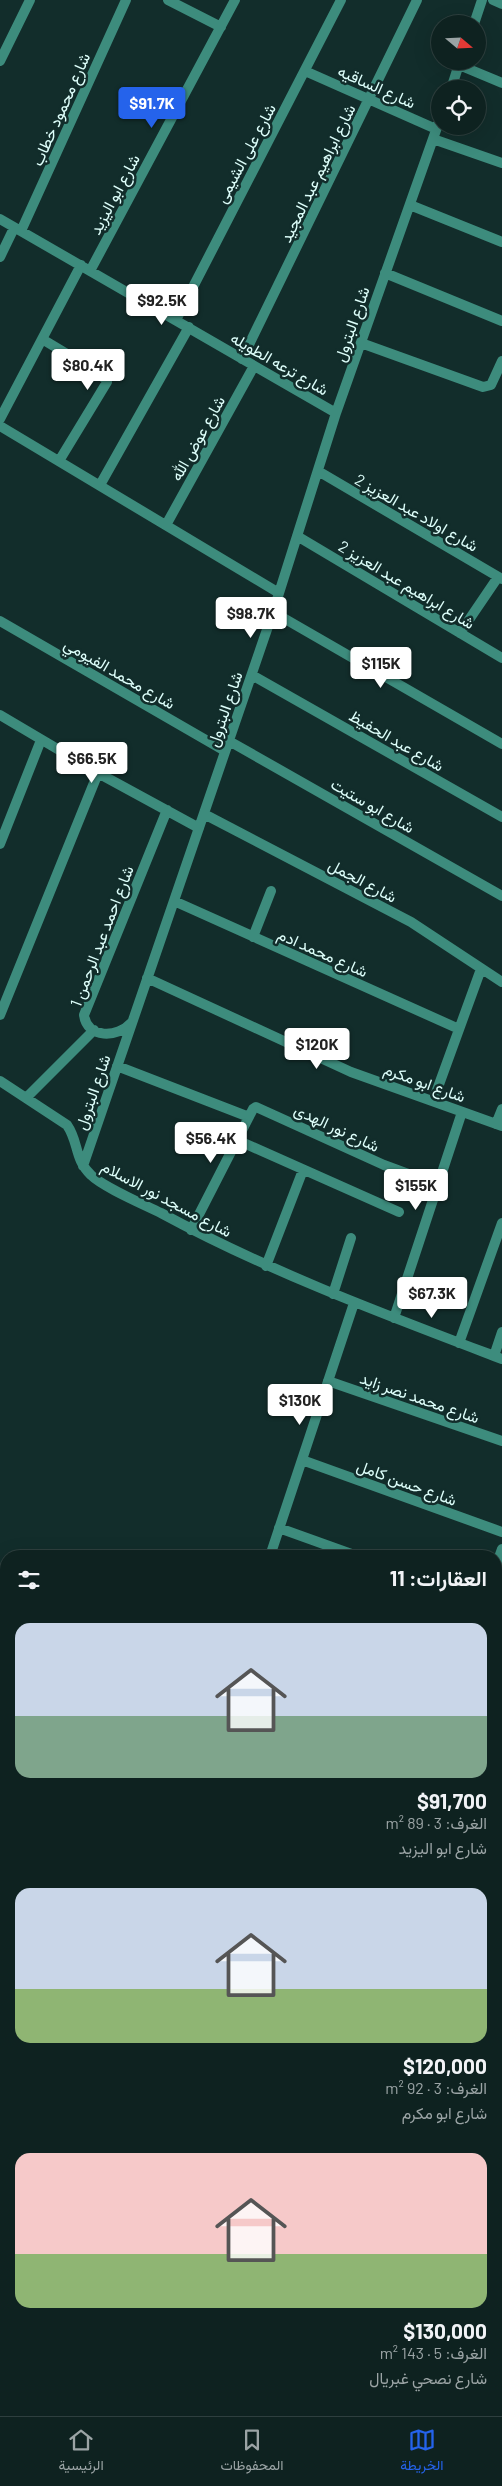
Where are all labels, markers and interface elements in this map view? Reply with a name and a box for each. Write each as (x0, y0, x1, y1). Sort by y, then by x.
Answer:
north arrow (431, 15, 486, 70)
map controls (431, 15, 486, 135)
street label: شارع محمود خطاب (27, 50, 96, 170)
street label: شارع الساقيه (334, 60, 419, 114)
button: locate (431, 80, 486, 135)
pin: $91.7K (111, 86, 193, 129)
text: $91.7K (129, 93, 175, 112)
street label: شارع على الشيمى (211, 100, 282, 207)
street label: شارع ابراهيم عبد المجيد (275, 101, 361, 246)
street label: شارع ابو اليزيد (85, 150, 146, 239)
pin: $92.5K (121, 284, 203, 326)
street label: شارع البترول (329, 284, 376, 365)
text: $92.5K (137, 290, 187, 309)
street label: شارع ترعه الطويله (226, 327, 332, 401)
pin: $80.4K (47, 348, 129, 391)
text: $80.4K (63, 355, 113, 374)
street label: شارع عوض الله (166, 392, 231, 485)
street label: شارع اولاد عبد العزيز 2 (351, 469, 482, 558)
street label: شارع ابراهيم عبد العزيز 2 (334, 536, 479, 635)
pin: $98.7K (210, 596, 292, 639)
text: $98.7K (227, 603, 275, 622)
street label: شارع محمد الفيومي (59, 634, 179, 717)
pin: $115K (346, 646, 416, 689)
text: $115K (361, 653, 401, 672)
street label: شارع البترول (202, 669, 249, 750)
street label: شارع عبد الحفيظ (345, 705, 448, 777)
pin: $66.5K (51, 742, 133, 784)
text: $66.5K (67, 748, 117, 767)
street label: شارع ابو ستيت (326, 773, 418, 839)
street label: شارع الجمل (324, 854, 400, 909)
street label: شارع احمد عبد الرحمن 1 (65, 863, 140, 1010)
street label: شارع محمد ادم (274, 924, 371, 983)
pin: $120K (282, 1028, 352, 1070)
text: $120K (296, 1034, 338, 1053)
street label: شارع البترول (70, 1052, 117, 1133)
street label: شارع ابو مكرم (381, 1058, 468, 1108)
street label: شارع نور الهدى (290, 1099, 383, 1158)
pin: $56.4K (170, 1122, 252, 1164)
text: $56.4K (186, 1128, 236, 1147)
street label: شارع مسجد نور الاسلام (97, 1156, 235, 1243)
pin: $155K (381, 1168, 451, 1211)
text: $155K (395, 1175, 437, 1194)
pin: $67.3K (391, 1276, 473, 1319)
text: $67.3K (408, 1283, 456, 1302)
street label: شارع محمد نصر زايد (357, 1368, 482, 1429)
pin: $130K (265, 1384, 335, 1426)
text: $130K (279, 1390, 321, 1409)
street label: شارع حسن كامل (353, 1455, 460, 1512)
text: العقارات: 11 (390, 1565, 487, 1590)
icon: filters (15, 1566, 43, 1594)
icon: home (206, 1655, 296, 1745)
text: $91,700 (417, 1788, 487, 1813)
text: الغرف: 3 · 89 m² (386, 1813, 487, 1832)
text: شارع ابو اليزيد (399, 1838, 487, 1857)
icon: home (206, 1920, 296, 2010)
text: $120,000 (403, 2053, 487, 2078)
text: الغرف: 3 · 92 m² (385, 2078, 487, 2097)
text: شارع ابو مكرم (402, 2103, 487, 2122)
icon: home (206, 2185, 296, 2275)
text: $130,000 (403, 2318, 487, 2343)
text: الغرف: 5 · 143 m² (380, 2343, 487, 2362)
text: شارع نصحي غبريال (369, 2368, 487, 2387)
tab: الرئيسية (58, 2426, 104, 2478)
tab: المحفوظات (220, 2426, 284, 2478)
tab: الخريطة (400, 2426, 444, 2478)

